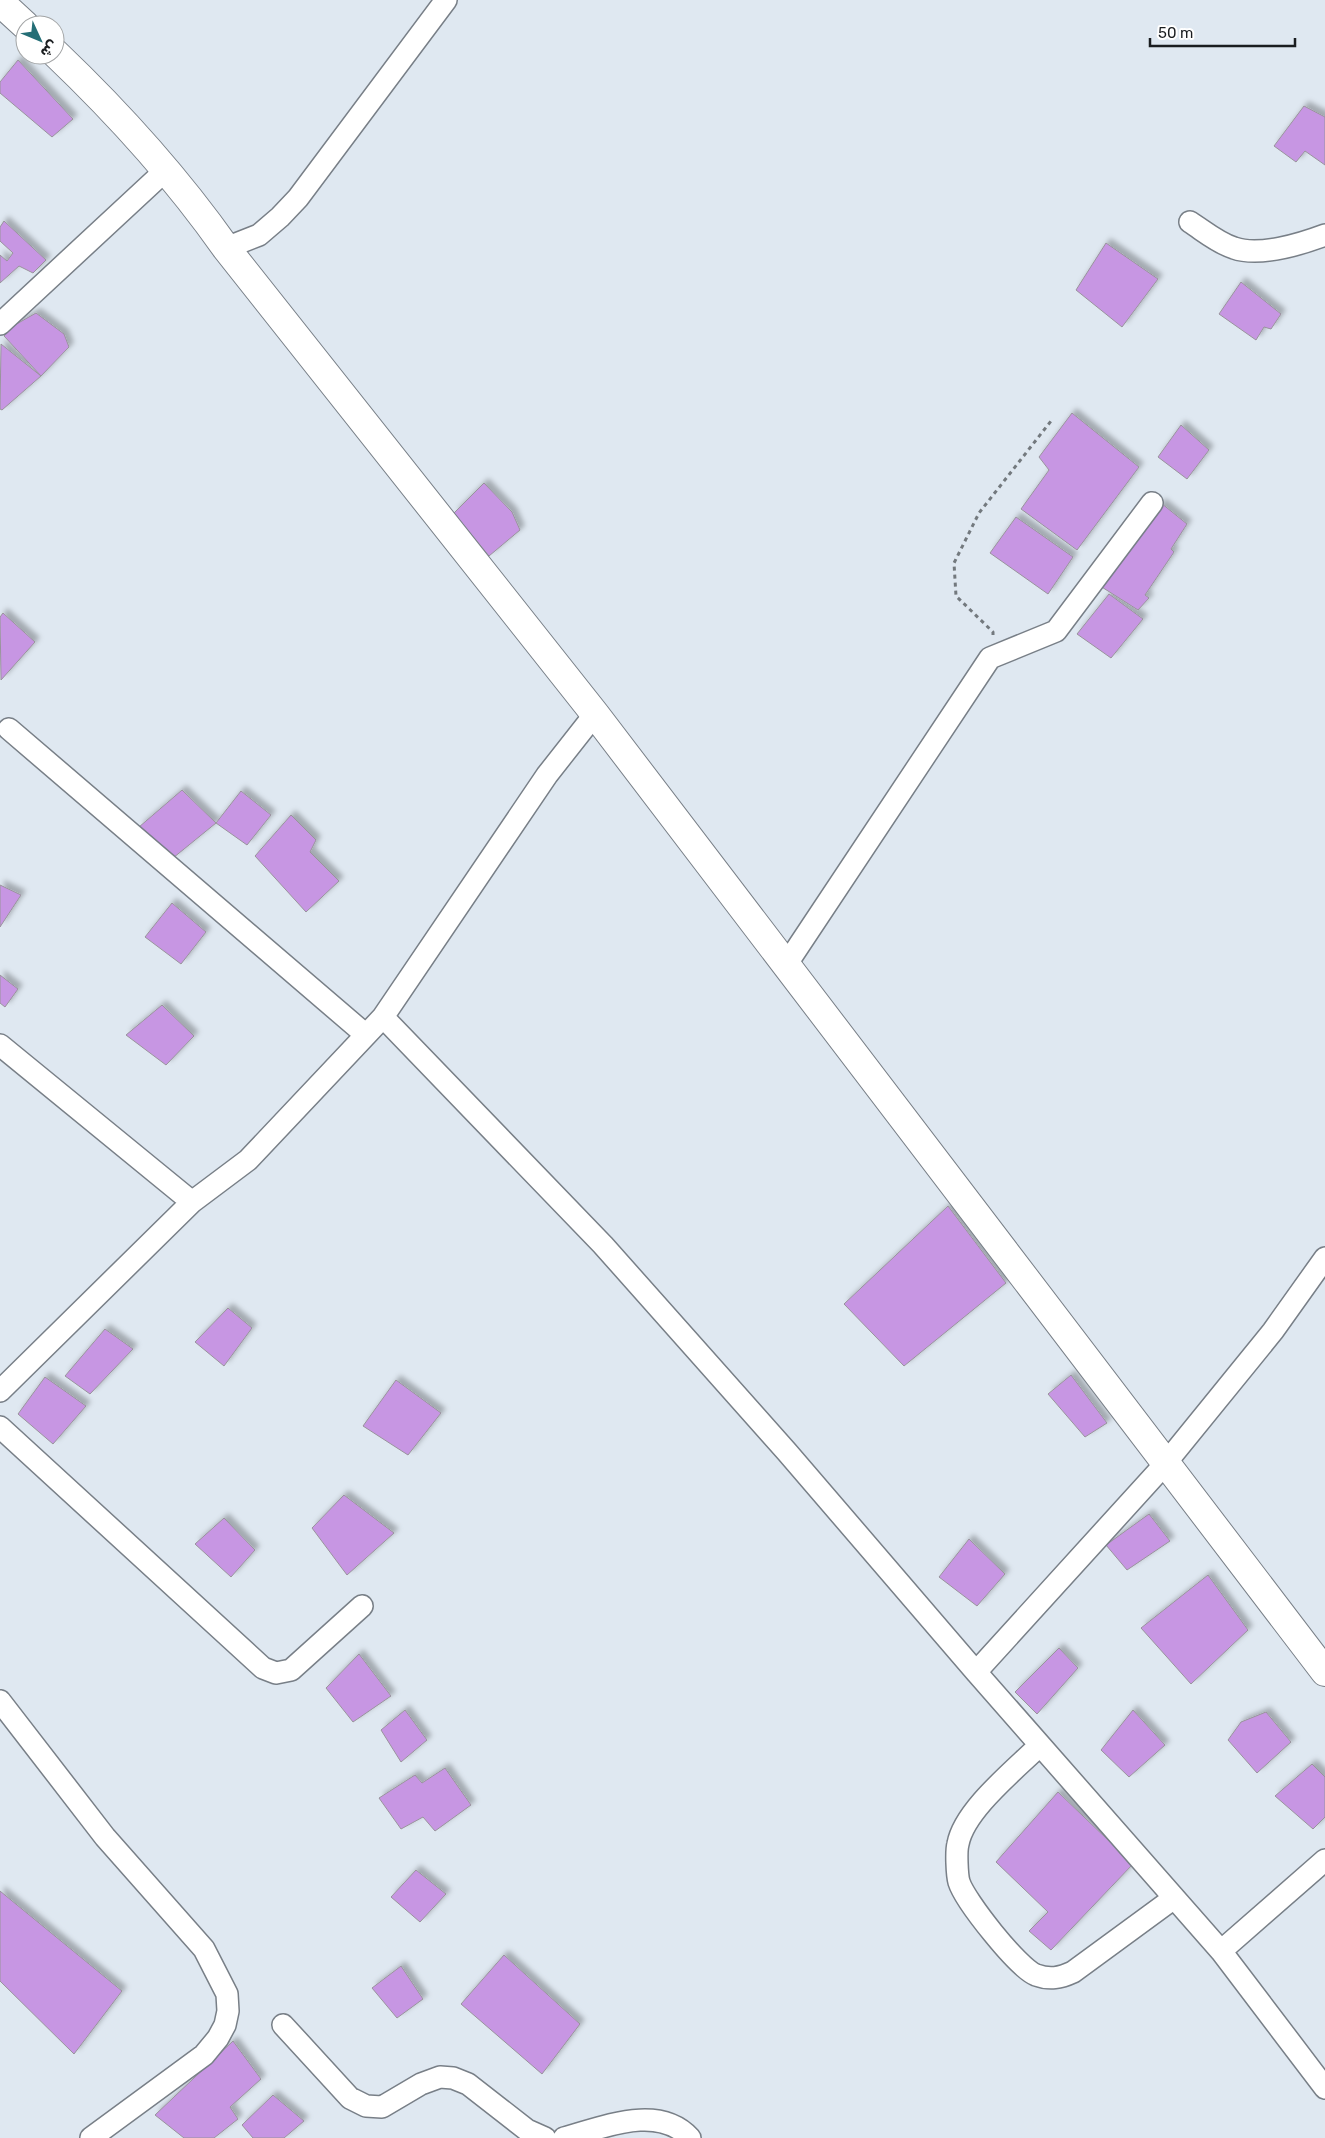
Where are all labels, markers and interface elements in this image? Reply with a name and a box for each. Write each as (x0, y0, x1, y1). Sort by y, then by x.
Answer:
north arrow (15, 15, 65, 65)
scale bar (1150, 15, 1295, 47)
text: 50 m (1158, 24, 1193, 42)
text: ش (37, 36, 61, 61)

